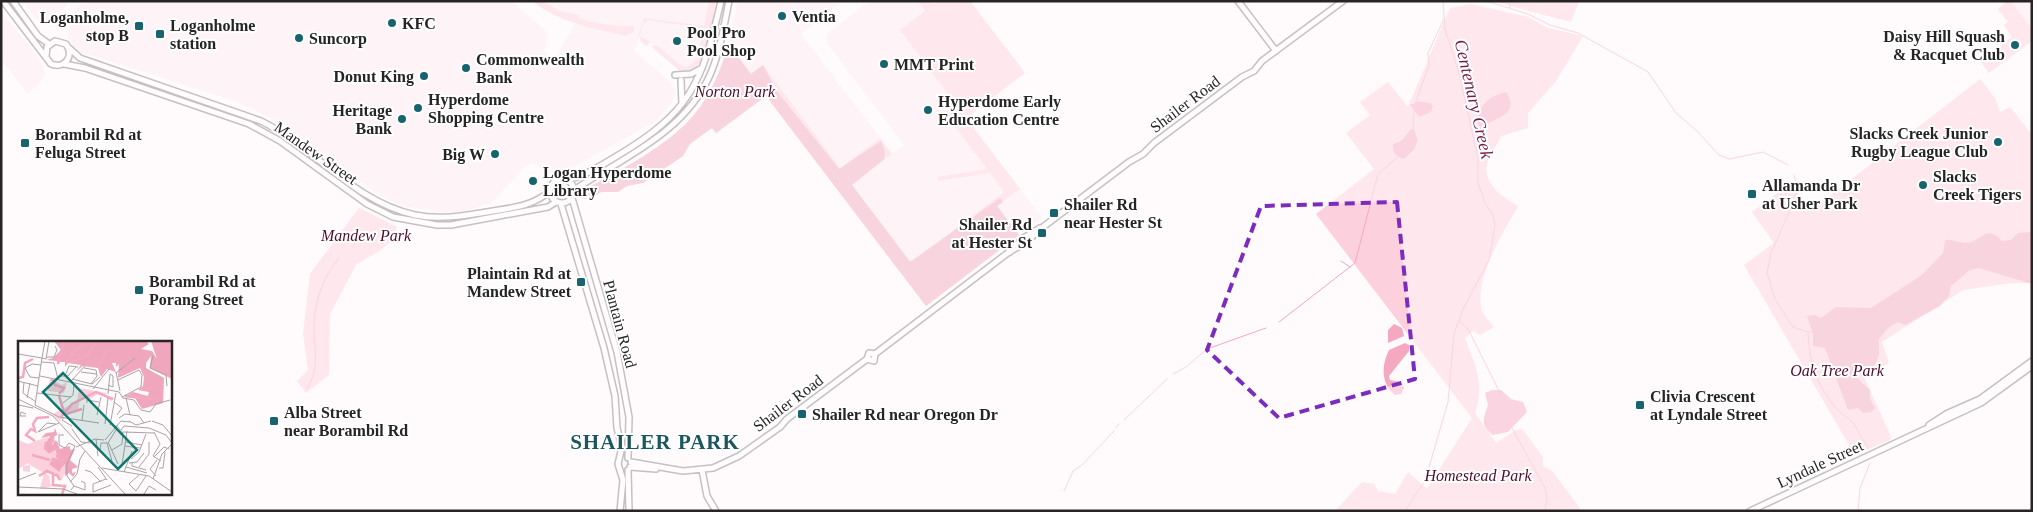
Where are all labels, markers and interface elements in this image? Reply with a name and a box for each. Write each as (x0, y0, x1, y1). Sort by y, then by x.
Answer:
place label: Ventia (792, 8, 836, 25)
place label: Loganholme, stop B (40, 9, 129, 45)
marker: Ventia (776, 10, 788, 22)
place label: KFC (402, 15, 436, 32)
place label: Loganholme station (170, 17, 255, 52)
marker: KFC (386, 17, 398, 29)
marker: Loganholme, stop B (133, 20, 145, 32)
place label: Pool Pro Pool Shop (687, 24, 756, 60)
marker: Loganholme station (154, 28, 166, 40)
place label: Daisy Hill Squash & Racquet Club (1883, 28, 2005, 64)
place label: Suncorp (309, 30, 367, 48)
marker: Suncorp (293, 32, 305, 44)
marker: Pool Pro Pool Shop (671, 35, 683, 47)
water label: Centenary Creek (1451, 37, 1498, 162)
marker: Daisy Hill Squash & Racquet Club (2009, 39, 2021, 51)
place label: Commonwealth Bank (476, 51, 585, 86)
place label: MMT Print (894, 56, 975, 73)
marker: MMT Print (878, 58, 890, 70)
marker: Commonwealth Bank (460, 62, 472, 74)
place label: Donut King (334, 68, 414, 86)
marker: Donut King (418, 70, 430, 82)
street label: Shailer Road (1147, 72, 1223, 136)
park label: Norton Park (694, 83, 776, 100)
place label: Hyperdome Shopping Centre (428, 91, 544, 127)
place label: Hyperdome Early Education Centre (938, 93, 1061, 128)
place label: Heritage Bank (332, 102, 392, 137)
marker: Hyperdome Shopping Centre (412, 102, 424, 114)
marker: Hyperdome Early Education Centre (922, 104, 934, 116)
marker: Heritage Bank (396, 113, 408, 125)
street label: Mandew Street (271, 118, 361, 188)
place label: Slacks Creek Junior Rugby League Club (1850, 125, 1988, 161)
place label: Borambil Rd at Feluga Street (35, 126, 142, 162)
marker: Slacks Creek Junior Rugby League Club (1992, 136, 2004, 148)
marker: Borambil Rd at Feluga Street (19, 137, 31, 149)
place label: Big W (442, 146, 485, 164)
marker: Big W (489, 148, 501, 160)
place label: Logan Hyperdome Library (543, 164, 671, 200)
place label: Slacks Creek Tigers (1933, 168, 2021, 204)
marker: Logan Hyperdome Library (527, 175, 539, 187)
place label: Allamanda Dr at Usher Park (1762, 177, 1860, 212)
marker: Slacks Creek Tigers (1917, 179, 1929, 191)
marker: Allamanda Dr at Usher Park (1746, 188, 1758, 200)
place label: Shailer Rd near Hester St (1064, 196, 1163, 231)
marker: Shailer Rd near Hester St (1048, 207, 1060, 219)
place label: Shailer Rd at Hester St (951, 216, 1033, 251)
park label: Mandew Park (320, 227, 412, 244)
marker: Shailer Rd at Hester St (1036, 227, 1048, 239)
place label: Plaintain Rd at Mandew Street (467, 265, 572, 300)
place label: Borambil Rd at Porang Street (149, 273, 256, 309)
marker: Plaintain Rd at Mandew Street (575, 276, 587, 288)
street label: Plantain Road (600, 278, 640, 370)
marker: Borambil Rd at Porang Street (133, 284, 145, 296)
inset map (18, 341, 171, 494)
park label: Oak Tree Park (1790, 362, 1885, 379)
street label: Shailer Road (750, 371, 826, 435)
place label: Clivia Crescent at Lyndale Street (1650, 388, 1768, 424)
marker: Clivia Crescent at Lyndale Street (1634, 399, 1646, 411)
place label: Alba Street near Borambil Rd (284, 404, 408, 439)
place label: Shailer Rd near Oregon Dr (812, 406, 998, 424)
marker: Shailer Rd near Oregon Dr (796, 408, 808, 420)
marker: Alba Street near Borambil Rd (268, 415, 280, 427)
district label: SHAILER PARK (570, 430, 740, 454)
street label: Lyndale Street (1774, 436, 1867, 492)
park label: Homestead Park (1423, 467, 1532, 484)

